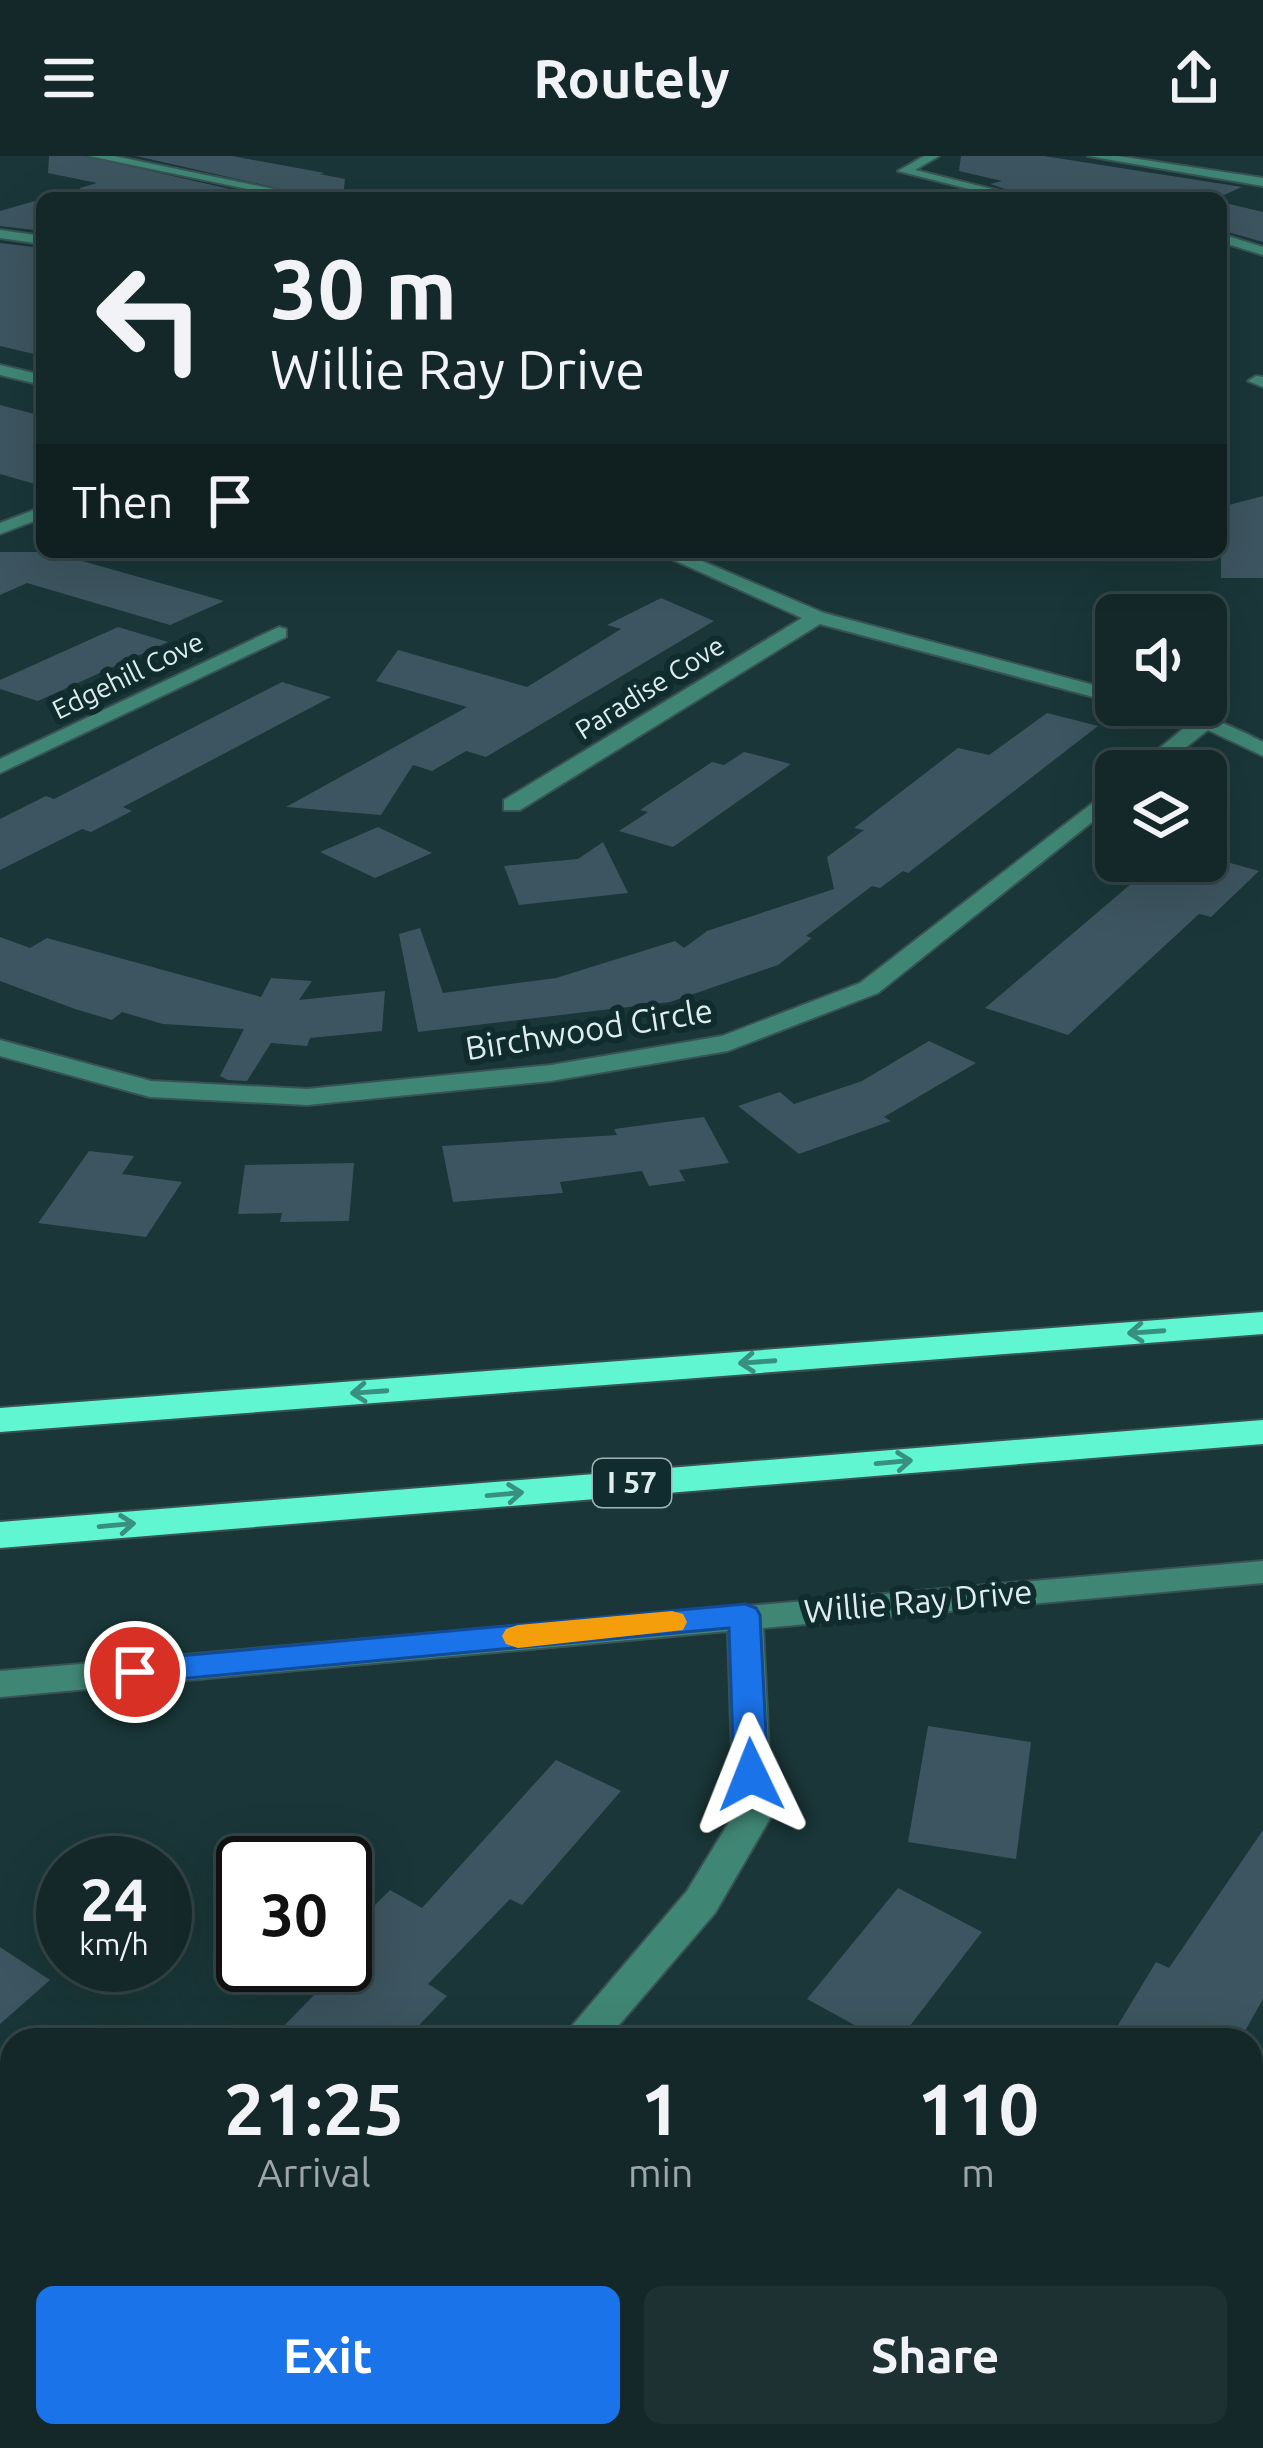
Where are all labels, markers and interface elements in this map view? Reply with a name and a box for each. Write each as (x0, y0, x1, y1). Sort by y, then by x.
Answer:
icon: menu (36, 45, 102, 111)
icon: share (1161, 45, 1227, 111)
text: Routely (533, 48, 730, 108)
icon: left (72, 240, 228, 396)
text: 30 m (270, 241, 457, 335)
text: Willie Ray Drive (270, 339, 645, 399)
icon: arrive (197, 468, 263, 534)
text: Then (72, 476, 173, 527)
map controls (1095, 594, 1227, 882)
button: sound (1095, 594, 1227, 726)
street label: Edgehill Cove (47, 626, 208, 724)
street label: Paradise Cove (570, 630, 729, 745)
button: layers (1095, 750, 1227, 882)
street label: Birchwood Circle (463, 991, 715, 1066)
one-way arrow (1127, 1321, 1166, 1344)
one-way arrow (739, 1351, 778, 1374)
one-way arrow (350, 1380, 389, 1403)
one-way arrow (874, 1450, 913, 1473)
road number: I 57 (593, 1459, 671, 1507)
one-way arrow (485, 1482, 524, 1505)
one-way arrow (97, 1514, 136, 1537)
street label: Willie Ray Drive (802, 1572, 1034, 1629)
pin (84, 1621, 186, 1723)
icon: arrive (102, 1639, 168, 1705)
position arrow (688, 1712, 814, 1838)
speed limit sign: 30 (216, 1836, 372, 1992)
text: 24 (80, 1865, 148, 1932)
text: km/h (79, 1927, 149, 1961)
text: 21:25 (224, 2068, 404, 2149)
text: 1 (640, 2068, 681, 2149)
text: 110 (917, 2068, 1039, 2149)
text: Arrival (257, 2151, 371, 2194)
text: min (628, 2151, 693, 2194)
text: m (961, 2151, 995, 2194)
button: Exit (36, 2286, 620, 2424)
button: Share (644, 2286, 1227, 2424)

